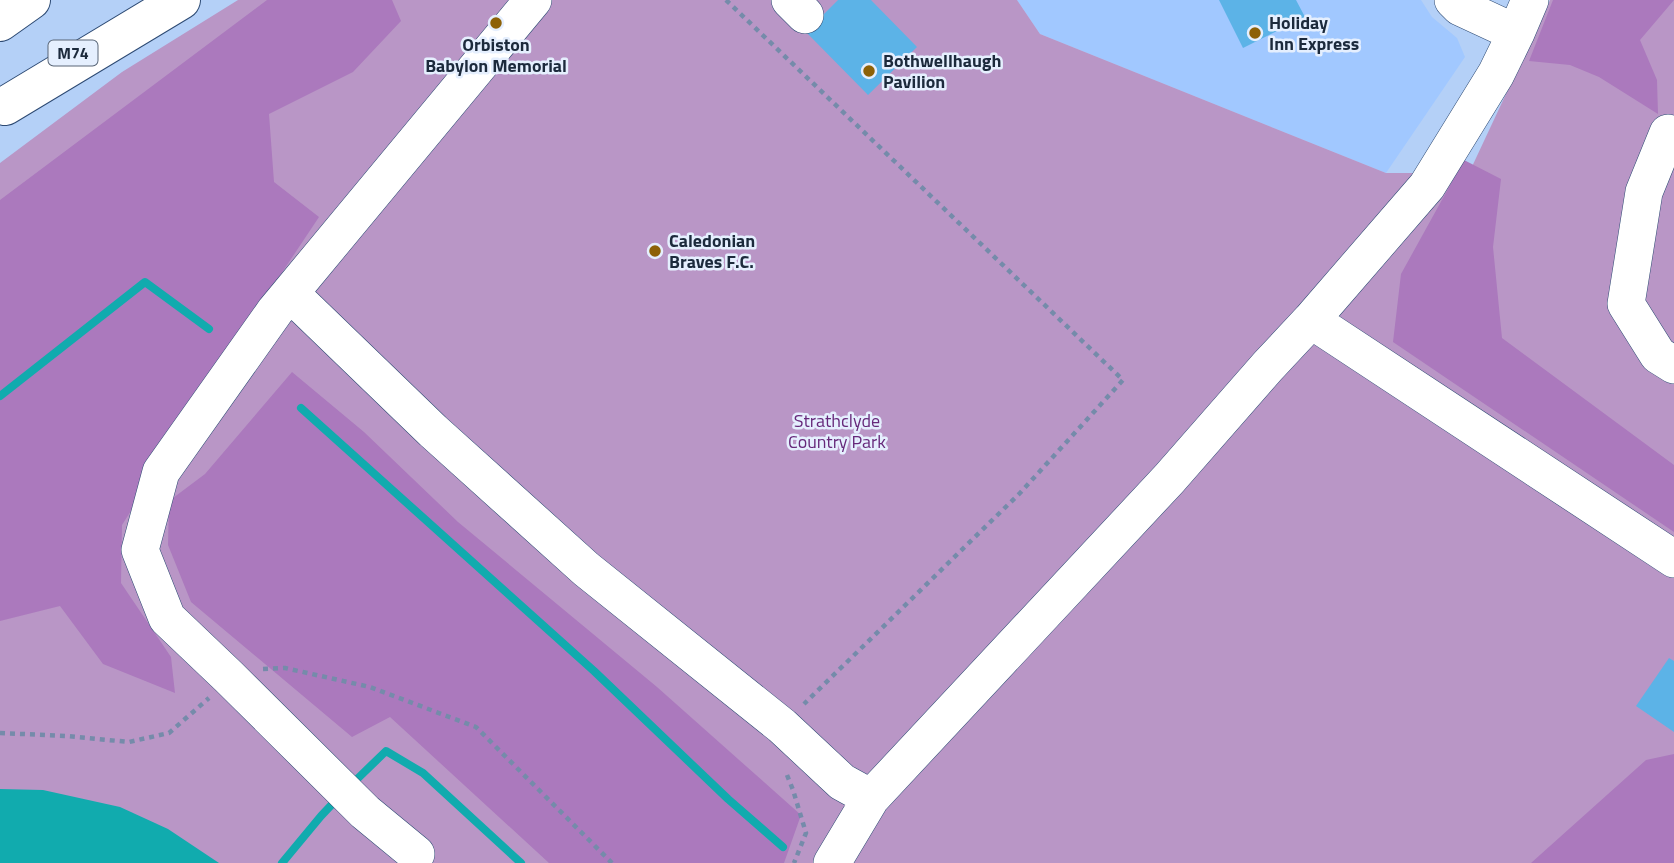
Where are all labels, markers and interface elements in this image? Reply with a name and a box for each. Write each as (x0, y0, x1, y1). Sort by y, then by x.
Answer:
place label: Holiday Inn Express (1269, 9, 1359, 57)
marker: Orbiston Babylon Memorial (488, 15, 504, 31)
marker: Holiday Inn Express (1247, 25, 1263, 41)
place label: Orbiston Babylon Memorial (425, 31, 567, 79)
road number: M74 (48, 40, 98, 66)
place label: Bothwellhaugh Pavilion (883, 47, 1001, 95)
marker: Bothwellhaugh Pavilion (861, 63, 877, 79)
place label: Caledonian Braves F.C. (669, 227, 755, 275)
marker: Caledonian Braves F.C. (647, 243, 663, 259)
park label: Strathclyde Country Park (788, 407, 886, 455)

